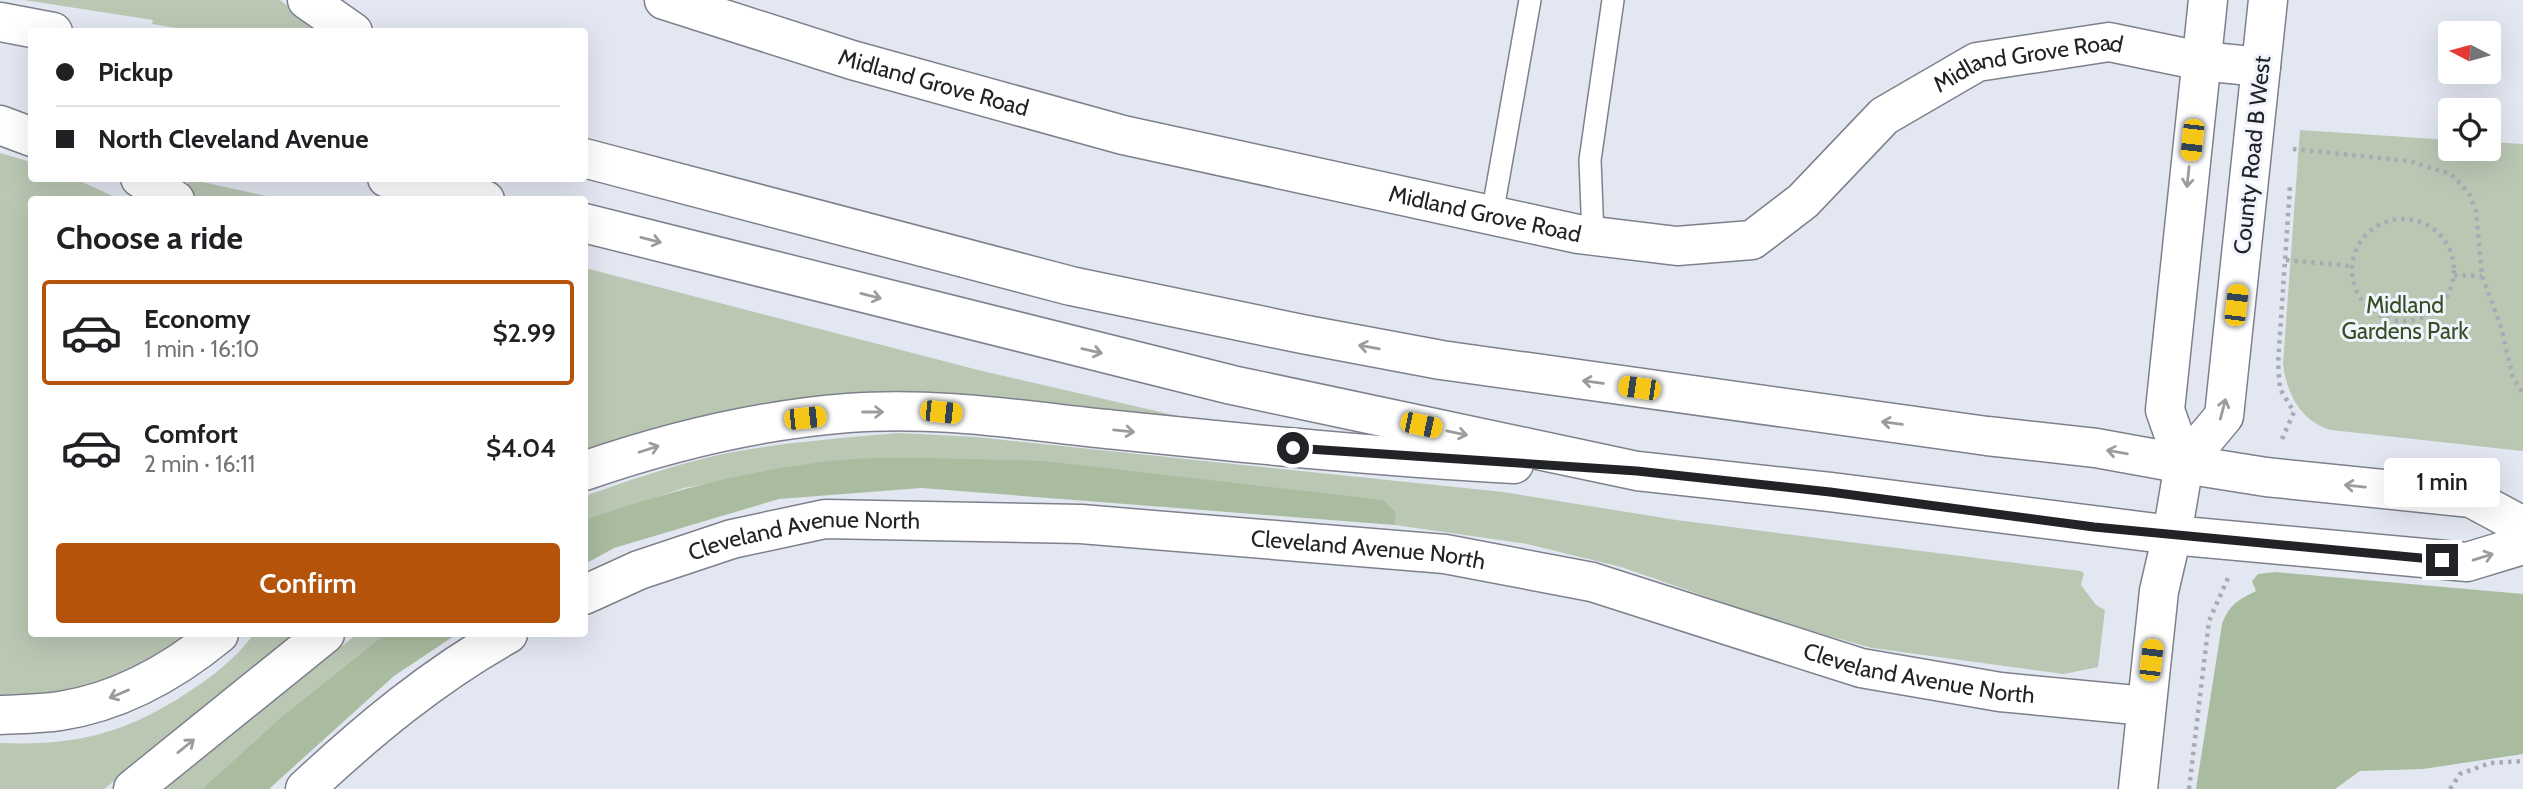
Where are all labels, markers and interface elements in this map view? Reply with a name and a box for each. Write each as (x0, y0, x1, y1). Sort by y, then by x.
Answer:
north arrow (2438, 21, 2501, 84)
map controls (2438, 21, 2501, 161)
street label: Midland Grove Road (1928, 28, 2126, 98)
street label: Midland Grove Road (835, 43, 1032, 122)
street label: County Road B West (2228, 54, 2276, 256)
text: Pickup (98, 56, 173, 88)
button: locate (2438, 98, 2501, 161)
car (2180, 118, 2205, 162)
text: North Cleveland Avenue (98, 123, 369, 155)
one-way arrow (2182, 166, 2195, 188)
street label: Midland Grove Road (1386, 179, 1584, 248)
text: Choose a ride (56, 218, 243, 257)
one-way arrow (639, 234, 662, 247)
car (2224, 283, 2249, 327)
one-way arrow (859, 290, 882, 303)
park label: Midland Gardens Park (2341, 291, 2469, 345)
icon: car (60, 301, 123, 364)
text: Economy (144, 303, 250, 335)
text: $2.99 (492, 317, 556, 349)
text: 1 min · 16:10 (144, 335, 259, 363)
one-way arrow (1358, 339, 1381, 353)
one-way arrow (1080, 345, 1103, 358)
one-way arrow (1583, 375, 1605, 388)
car (1617, 375, 1662, 401)
car (920, 399, 963, 425)
one-way arrow (2217, 399, 2230, 421)
car (784, 405, 827, 431)
one-way arrow (861, 405, 884, 419)
car (1399, 410, 1444, 440)
icon: car (60, 416, 123, 479)
one-way arrow (1881, 416, 1903, 429)
text: Comfort (144, 418, 238, 450)
one-way arrow (1112, 424, 1135, 437)
one-way arrow (1445, 427, 1468, 440)
text: $4.04 (486, 432, 556, 464)
route start (1277, 432, 1309, 464)
one-way arrow (638, 442, 660, 454)
one-way arrow (2106, 445, 2129, 458)
text: 2 min · 16:11 (144, 450, 255, 478)
callout: 1 min (2384, 458, 2500, 508)
text: 1 min (2416, 468, 2468, 496)
one-way arrow (2344, 479, 2367, 492)
street label: Cleveland Avenue North (685, 505, 920, 567)
street label: Cleveland Avenue North (1250, 524, 1488, 575)
button: Confirm (56, 543, 560, 623)
route end (2426, 544, 2458, 576)
one-way arrow (2472, 550, 2494, 563)
street label: Cleveland Avenue North (1800, 636, 2036, 709)
car (2139, 638, 2164, 682)
one-way arrow (109, 688, 131, 701)
one-way arrow (176, 738, 194, 754)

